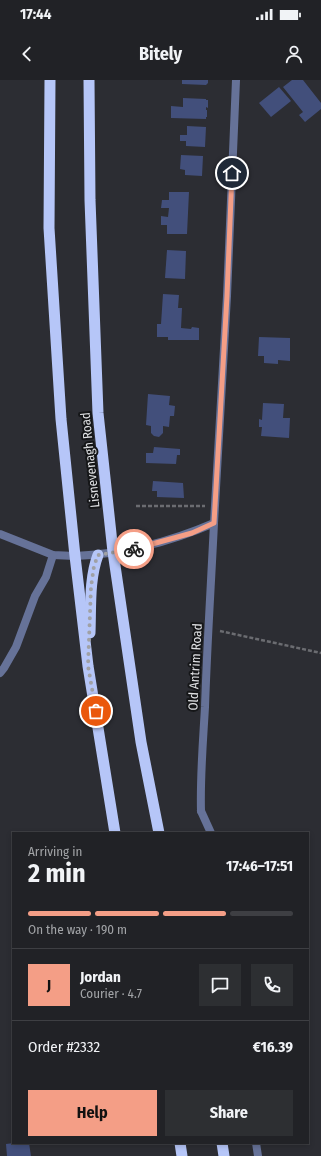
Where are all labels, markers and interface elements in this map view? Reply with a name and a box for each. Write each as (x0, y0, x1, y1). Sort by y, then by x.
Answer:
text: 17:44 (20, 5, 52, 23)
icon: back (16, 43, 38, 65)
text: Bitely (139, 43, 182, 65)
icon: person (283, 43, 305, 65)
pin (215, 156, 249, 190)
icon: home (221, 162, 243, 184)
street label: Lisnevenagh Road (78, 411, 102, 509)
courier (114, 529, 154, 569)
icon: bike (123, 538, 145, 560)
street label: Old Antrim Road (185, 623, 205, 711)
pin (79, 694, 113, 728)
icon: bag (85, 700, 107, 722)
text: Arriving in (28, 844, 82, 859)
text: 17:46–17:51 (226, 857, 293, 875)
text: 2 min (28, 858, 86, 889)
text: On the way · 190 m (28, 922, 127, 937)
button: chat (199, 964, 241, 1006)
button: phone (251, 964, 293, 1006)
text: Jordan (80, 968, 121, 986)
text: J (47, 976, 51, 994)
text: Courier · 4.7 (80, 986, 142, 1001)
text: Order #2332 (28, 1038, 100, 1056)
text: €16.39 (253, 1038, 293, 1056)
button: Help (28, 1090, 157, 1136)
button: Share (165, 1090, 293, 1136)

